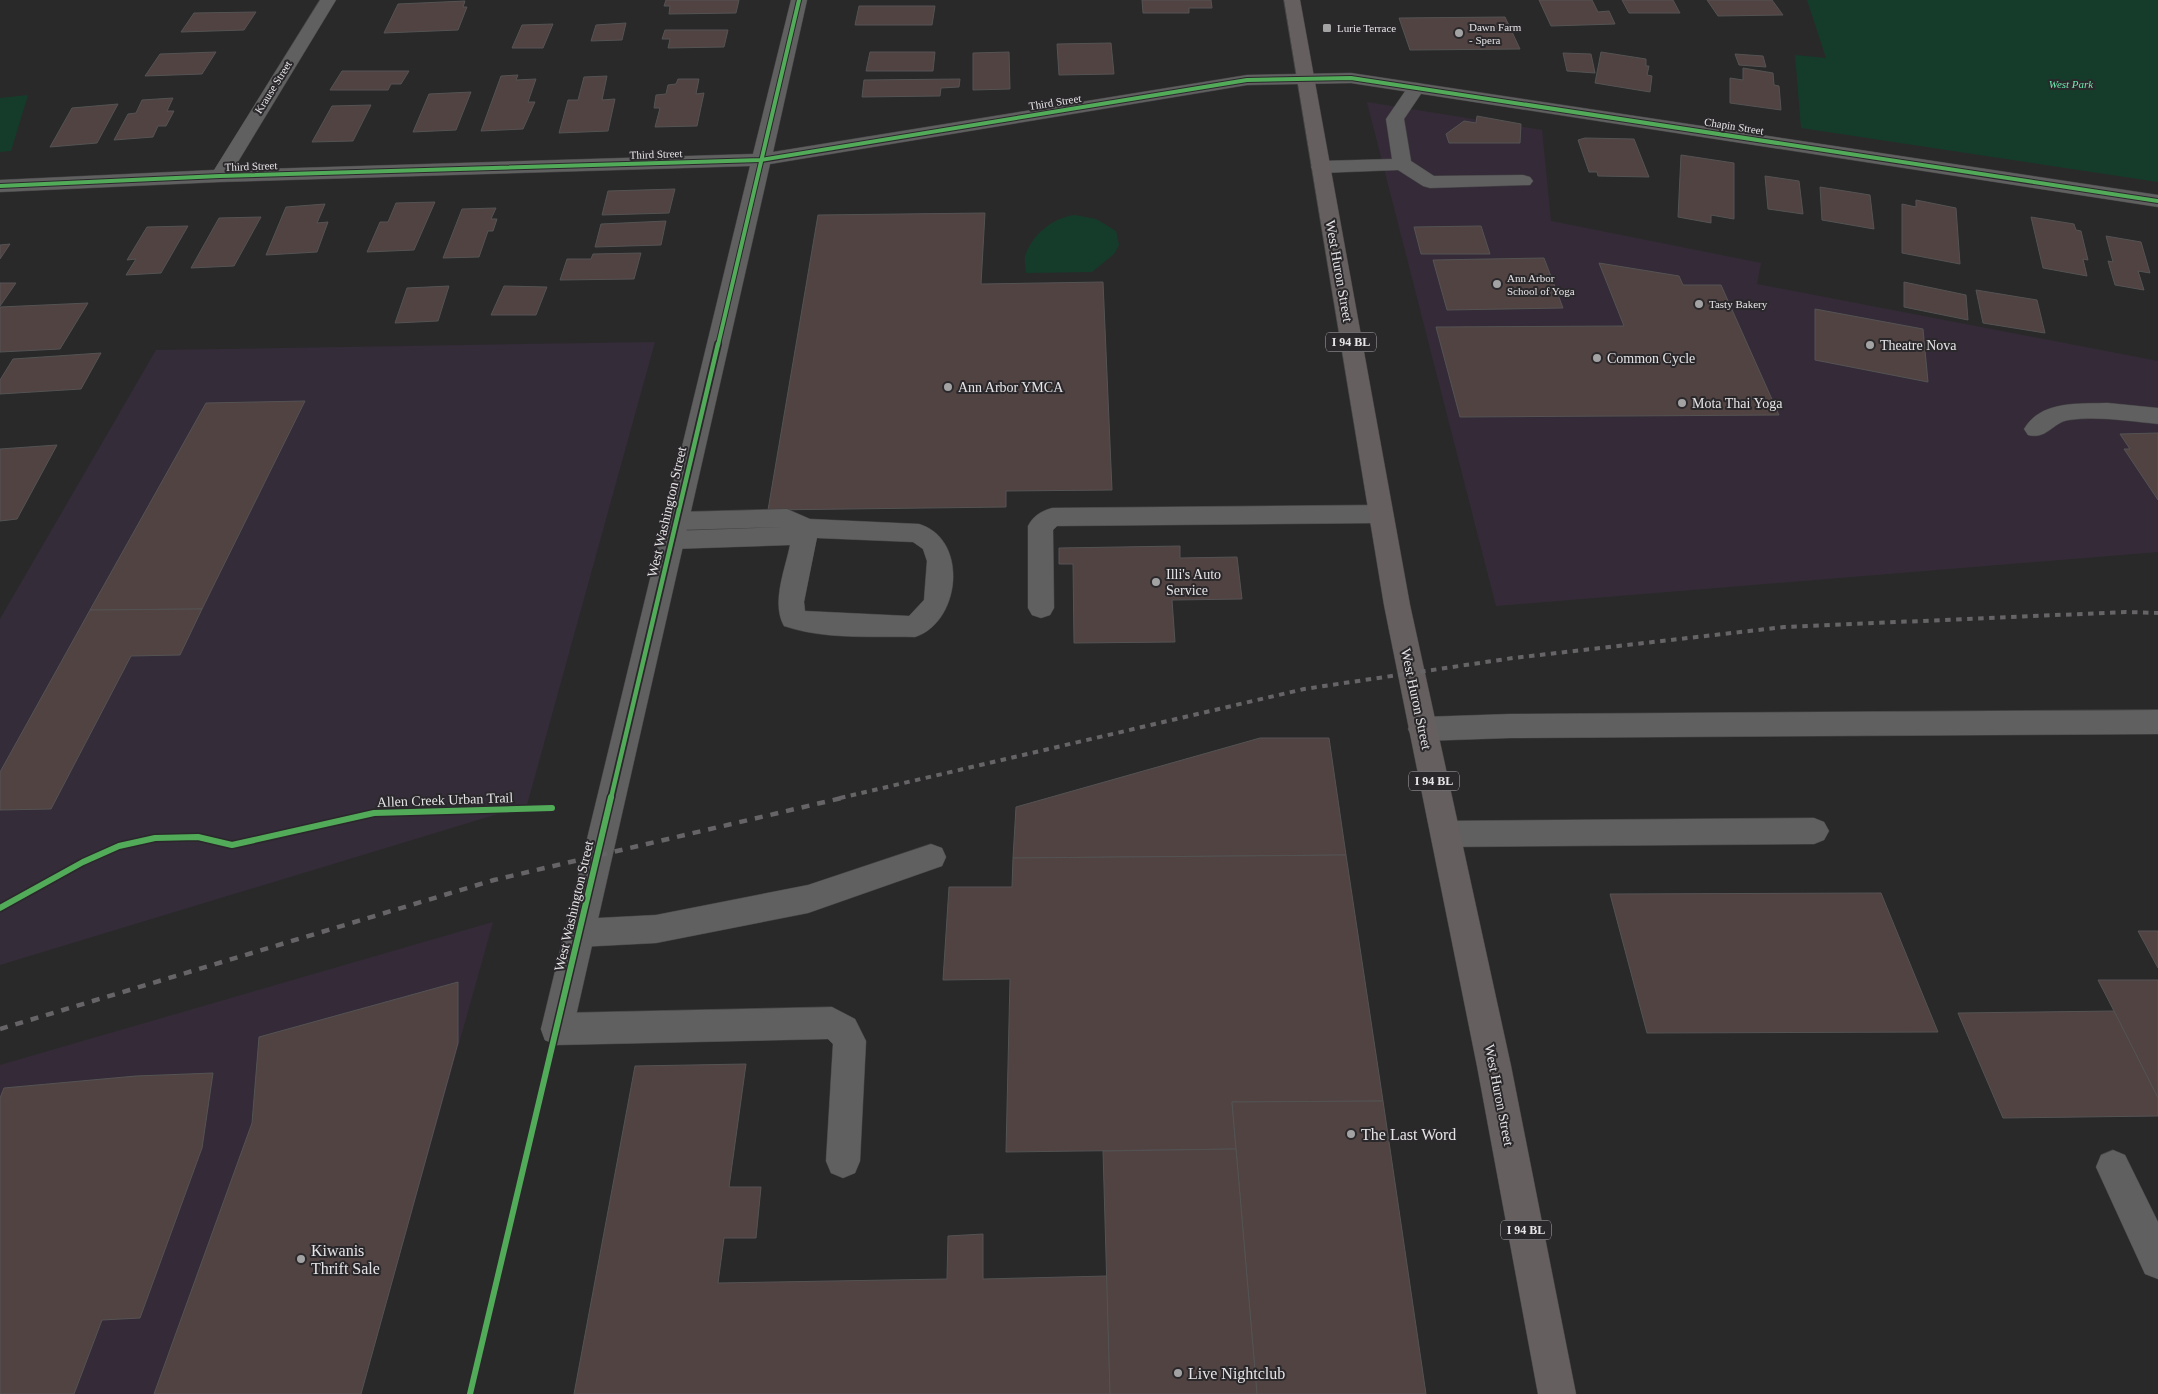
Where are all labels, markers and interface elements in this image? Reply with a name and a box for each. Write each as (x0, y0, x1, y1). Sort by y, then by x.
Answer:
place label: Dawn Farm - Spera (1469, 21, 1522, 46)
marker: Lurie Terrace (1321, 22, 1333, 34)
place label: Lurie Terrace (1337, 22, 1396, 34)
marker: Dawn Farm - Spera (1453, 27, 1465, 39)
street label: Krause Street (252, 59, 294, 115)
park label: West Park (2049, 78, 2094, 90)
street label: Third Street (1028, 92, 1082, 112)
street label: Chapin Street (1703, 115, 1765, 137)
street label: Third Street (629, 147, 683, 161)
street label: Third Street (224, 159, 278, 173)
street label: West Huron Street (1323, 219, 1355, 323)
place label: Ann Arbor School of Yoga (1507, 272, 1575, 297)
marker: Ann Arbor School of Yoga (1491, 278, 1503, 290)
marker: Tasty Bakery (1693, 298, 1705, 310)
place label: Tasty Bakery (1709, 298, 1768, 310)
road number: I 94 BL (1326, 332, 1376, 352)
place label: Theatre Nova (1880, 338, 1957, 353)
marker: Theatre Nova (1864, 339, 1876, 351)
place label: Common Cycle (1607, 351, 1695, 366)
marker: Common Cycle (1591, 352, 1603, 364)
place label: Ann Arbor YMCA (958, 380, 1064, 395)
marker: Ann Arbor YMCA (942, 381, 954, 393)
place label: Mota Thai Yoga (1692, 396, 1783, 411)
marker: Mota Thai Yoga (1676, 397, 1688, 409)
street label: West Washington Street (645, 445, 689, 579)
place label: Illi's Auto Service (1166, 567, 1221, 598)
marker: Illi's Auto Service (1150, 576, 1162, 588)
street label: West Huron Street (1398, 647, 1434, 751)
road number: I 94 BL (1409, 771, 1459, 790)
street label: Allen Creek Urban Trail (377, 790, 514, 810)
street label: West Washington Street (552, 839, 596, 973)
street label: West Huron Street (1482, 1043, 1516, 1147)
place label: The Last Word (1361, 1126, 1456, 1143)
marker: The Last Word (1345, 1128, 1357, 1140)
road number: I 94 BL (1501, 1220, 1551, 1240)
place label: Kiwanis Thrift Sale (311, 1242, 380, 1277)
marker: Kiwanis Thrift Sale (295, 1253, 307, 1265)
place label: Live Nightclub (1188, 1365, 1285, 1383)
marker: Live Nightclub (1172, 1367, 1184, 1379)

